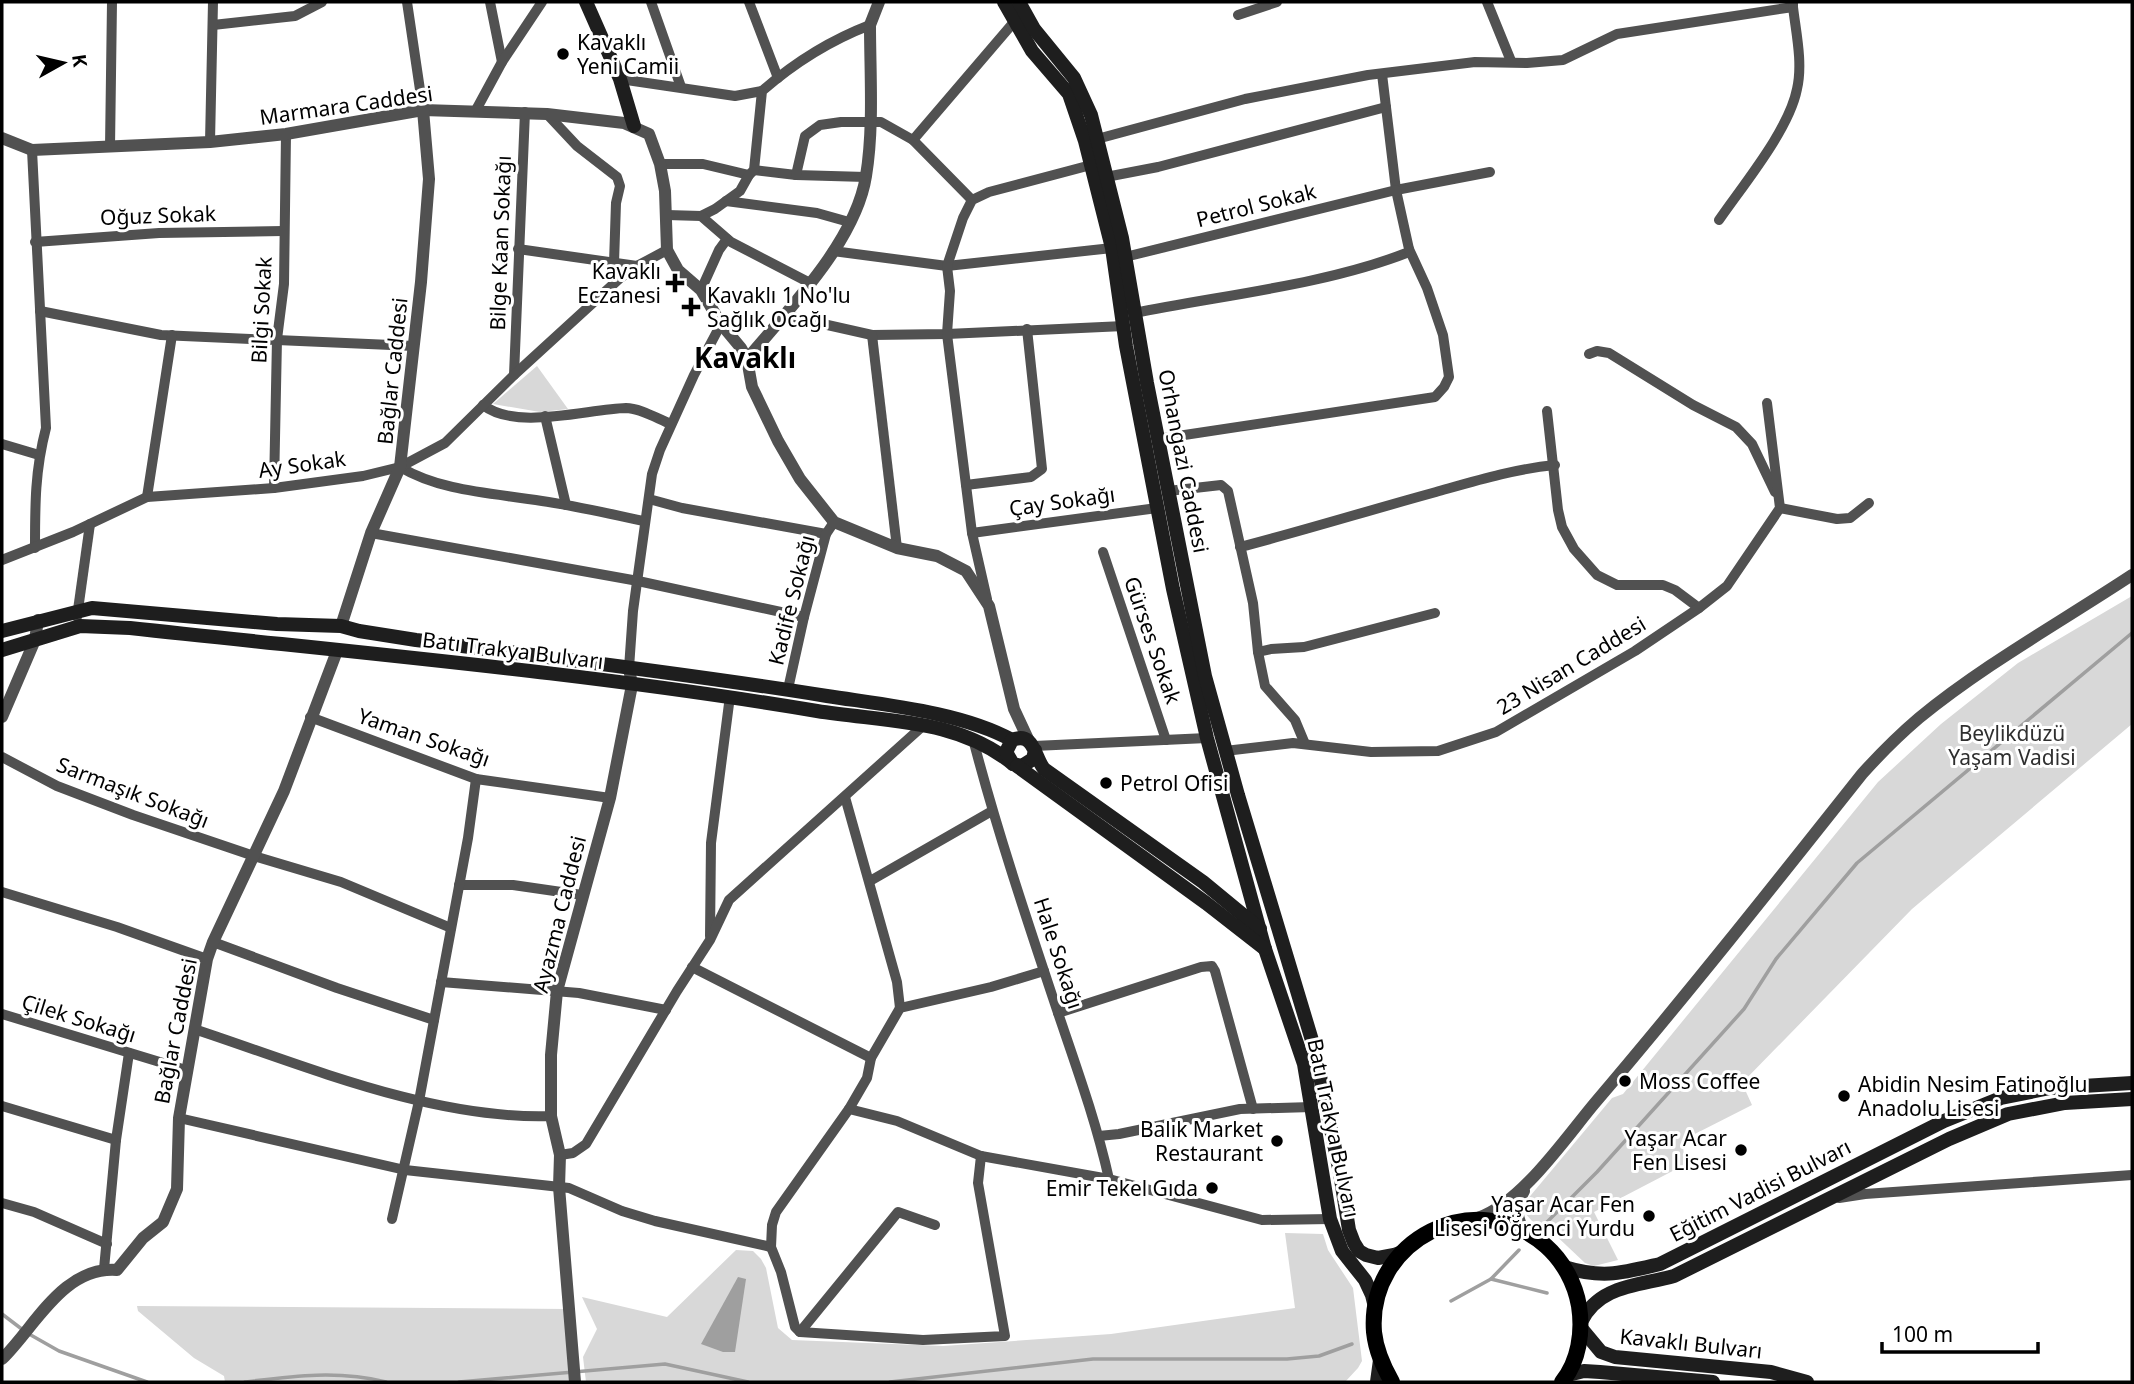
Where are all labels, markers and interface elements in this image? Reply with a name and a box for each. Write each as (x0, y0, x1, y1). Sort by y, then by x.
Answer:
north arrow (28, 28, 98, 98)
place label: Kavaklı Yeni Camii (577, 28, 679, 80)
marker: Kavaklı Yeni Camii (555, 46, 571, 62)
text: K (66, 53, 94, 69)
street label: Marmara Caddesi (258, 79, 434, 131)
street label: Bilge Kaan Sokağı (483, 155, 517, 331)
street label: Petrol Sokak (1193, 176, 1320, 233)
street label: Oğuz Sokak (100, 199, 217, 231)
street label: Bilgi Sokak (244, 255, 278, 364)
place label: Kavaklı Eczanesi (577, 257, 661, 309)
marker: Kavaklı Eczanesi (667, 275, 683, 291)
place label: Kavaklı 1 No'lu Sağlık Ocağı (707, 281, 851, 333)
street label: Bağlar Caddesi (370, 296, 414, 446)
marker: Kavaklı 1 No'lu Sağlık Ocağı (681, 297, 701, 317)
district label: Kavaklı (694, 338, 796, 376)
street label: Orhangazi Caddesi (1152, 367, 1216, 555)
street label: Ay Sokak (256, 444, 348, 484)
street label: Çay Sokağı (1007, 480, 1117, 522)
street label: Kadife Sokağı (761, 532, 821, 668)
street label: Gürses Sokak (1118, 573, 1188, 708)
street label: 23 Nisan Caddesi (1491, 609, 1651, 721)
street label: Batı Trakya Bulvarı (421, 625, 605, 675)
street label: Yaman Sokağı (354, 701, 494, 773)
park label: Beylikdüzü Yaşam Vadisi (1948, 719, 2076, 771)
street label: Sarmaşık Sokağı (53, 750, 213, 834)
place label: Petrol Ofisi (1120, 769, 1229, 797)
marker: Petrol Ofisi (1098, 775, 1114, 791)
street label: Ayazma Caddesi (526, 833, 592, 995)
street label: Hale Sokağı (1028, 894, 1090, 1012)
street label: Bağlar Caddesi (147, 956, 203, 1106)
street label: Çilek Sokağı (18, 987, 140, 1049)
street label: Batı Trakya Bulvarı (1301, 1036, 1367, 1220)
place label: Moss Coffee (1639, 1067, 1760, 1095)
place label: Abidin Nesim Fatinoğlu Anadolu Lisesi (1858, 1070, 2088, 1122)
marker: Moss Coffee (1617, 1073, 1633, 1089)
marker: Abidin Nesim Fatinoğlu Anadolu Lisesi (1836, 1088, 1852, 1104)
place label: Balık Market Restaurant (1140, 1115, 1263, 1167)
place label: Yaşar Acar Fen Lisesi (1624, 1124, 1727, 1176)
street label: Eğitim Vadisi Bulvarı (1665, 1132, 1855, 1248)
marker: Balık Market Restaurant (1269, 1133, 1285, 1149)
marker: Yaşar Acar Fen Lisesi (1733, 1142, 1749, 1158)
place label: Emir Tekel Gıda (1046, 1174, 1198, 1202)
marker: Emir Tekel Gıda (1204, 1180, 1220, 1196)
place label: Yaşar Acar Fen Lisesi Öğrenci Yurdu (1434, 1190, 1635, 1242)
marker: Yaşar Acar Fen Lisesi Öğrenci Yurdu (1641, 1208, 1657, 1224)
scale bar (1882, 1310, 2038, 1354)
text: 100 m (1892, 1320, 1953, 1348)
street label: Kavaklı Bulvarı (1618, 1322, 1764, 1364)

